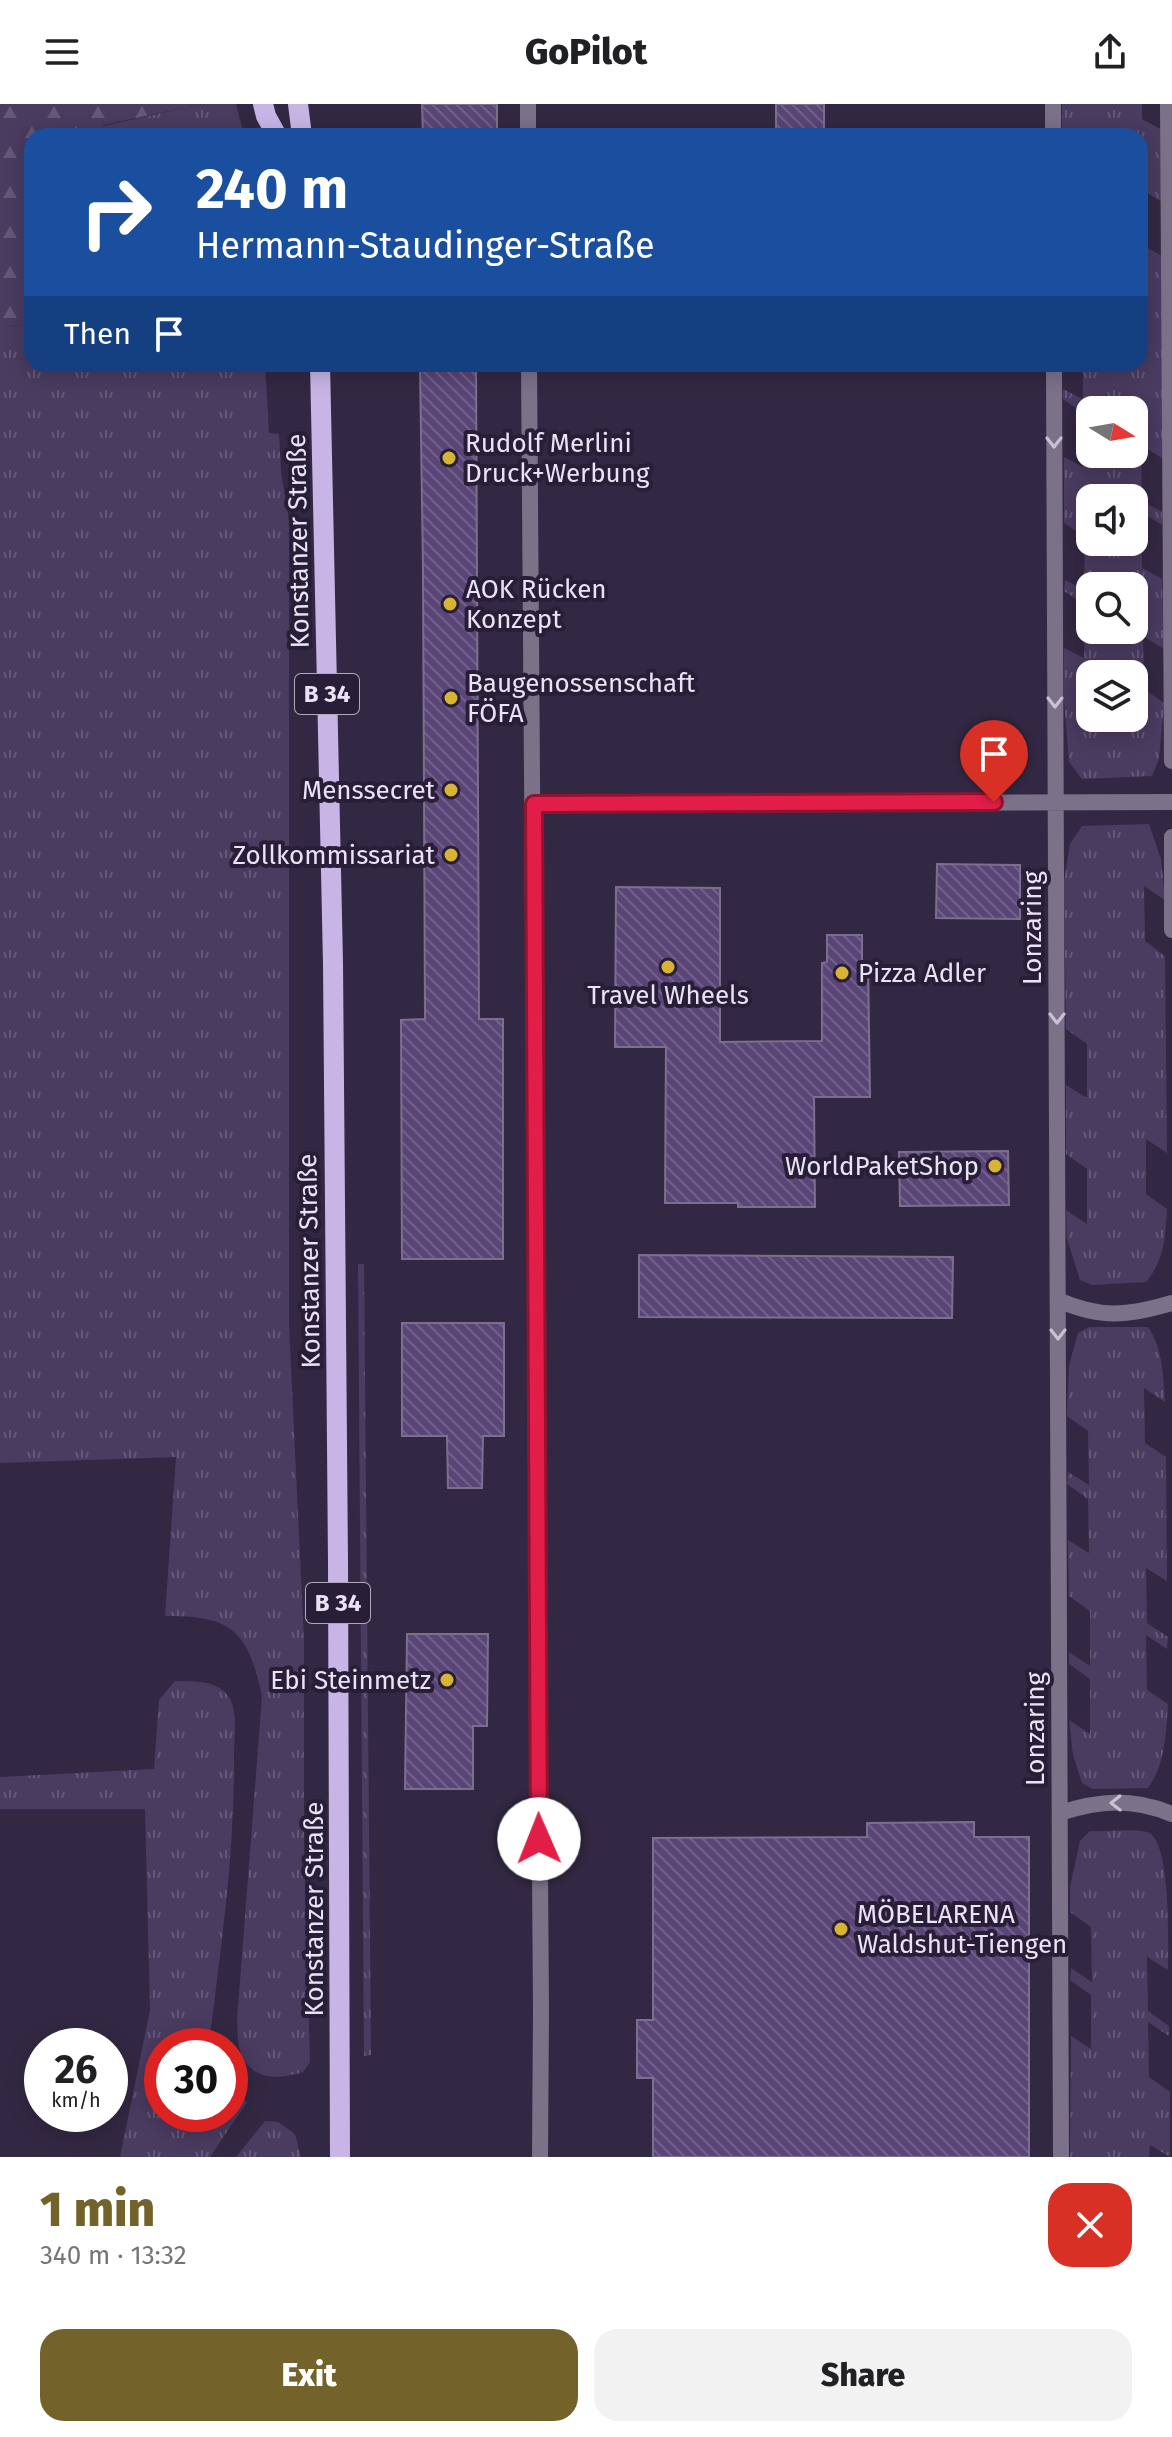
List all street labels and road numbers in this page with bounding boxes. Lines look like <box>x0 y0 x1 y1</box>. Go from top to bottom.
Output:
street label: Konstanzer Straße <box>281 433 316 649</box>
road number: B 34 <box>295 674 359 714</box>
street label: Lonzaring <box>1017 871 1048 985</box>
street label: Konstanzer Straße <box>292 1153 327 1369</box>
road number: B 34 <box>306 1583 370 1623</box>
street label: Lonzaring <box>1020 1672 1051 1786</box>
street label: Konstanzer Straße <box>299 1802 330 2016</box>

